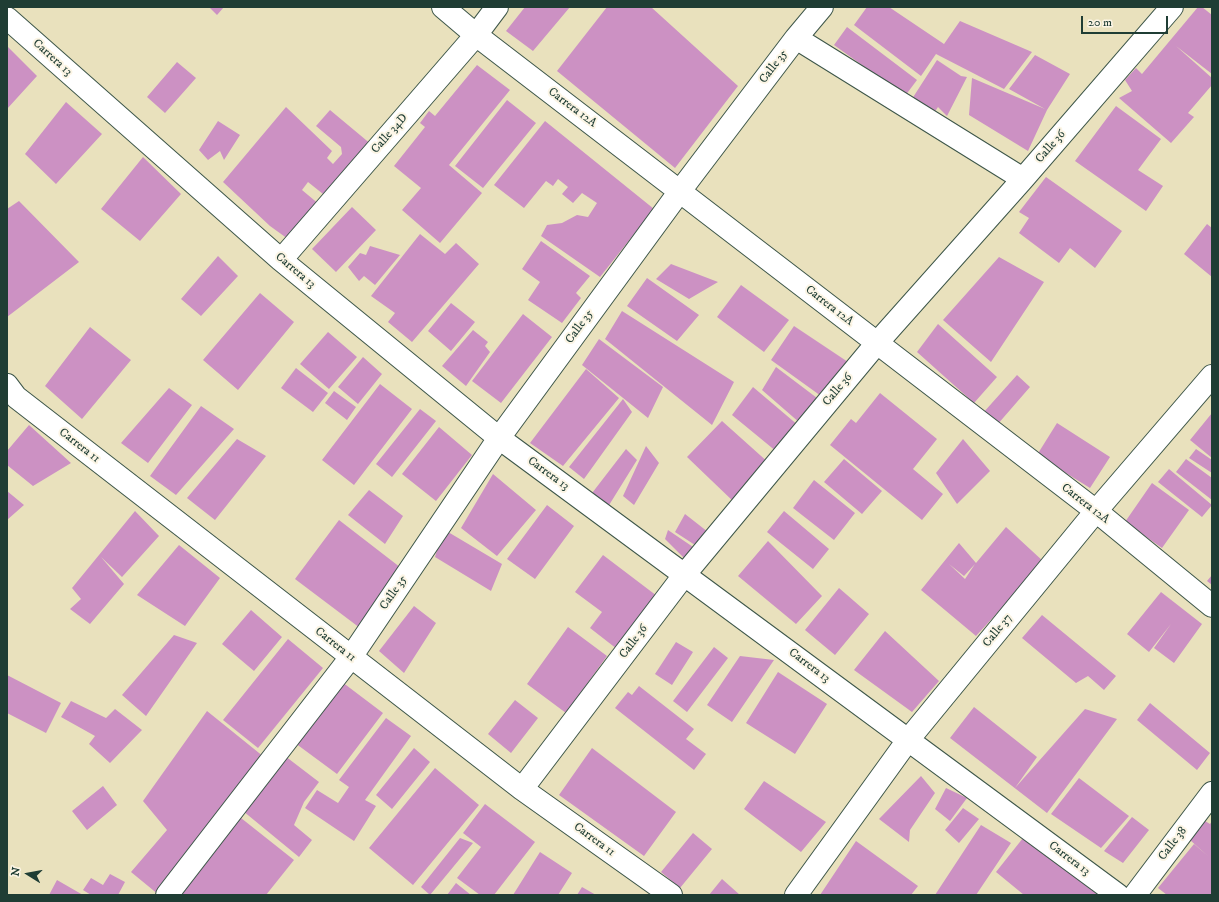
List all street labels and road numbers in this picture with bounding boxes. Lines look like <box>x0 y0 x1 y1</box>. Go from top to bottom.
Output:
street label: Carrera 13 <box>29 37 75 79</box>
street label: Calle 35 <box>757 47 791 87</box>
street label: Carrera 12A <box>545 85 599 131</box>
street label: Calle 34D <box>369 111 411 157</box>
street label: Calle 36 <box>1033 128 1069 166</box>
street label: Carrera 13 <box>272 250 318 292</box>
street label: Carrera 12A <box>802 283 856 329</box>
street label: Calle 35 <box>563 307 597 347</box>
street label: Calle 36 <box>820 371 856 409</box>
street label: Carrera 11 <box>56 426 102 466</box>
street label: Carrera 13 <box>524 454 572 494</box>
street label: Carrera 12A <box>1058 481 1112 527</box>
street label: Calle 35 <box>377 573 411 613</box>
street label: Calle 37 <box>980 611 1016 651</box>
street label: Calle 36 <box>617 622 651 662</box>
street label: Carrera 11 <box>312 625 358 665</box>
street label: Carrera 13 <box>786 646 832 686</box>
street label: Carrera 11 <box>570 820 618 860</box>
street label: Calle 38 <box>1156 824 1190 864</box>
street label: Carrera 13 <box>1046 839 1092 879</box>

